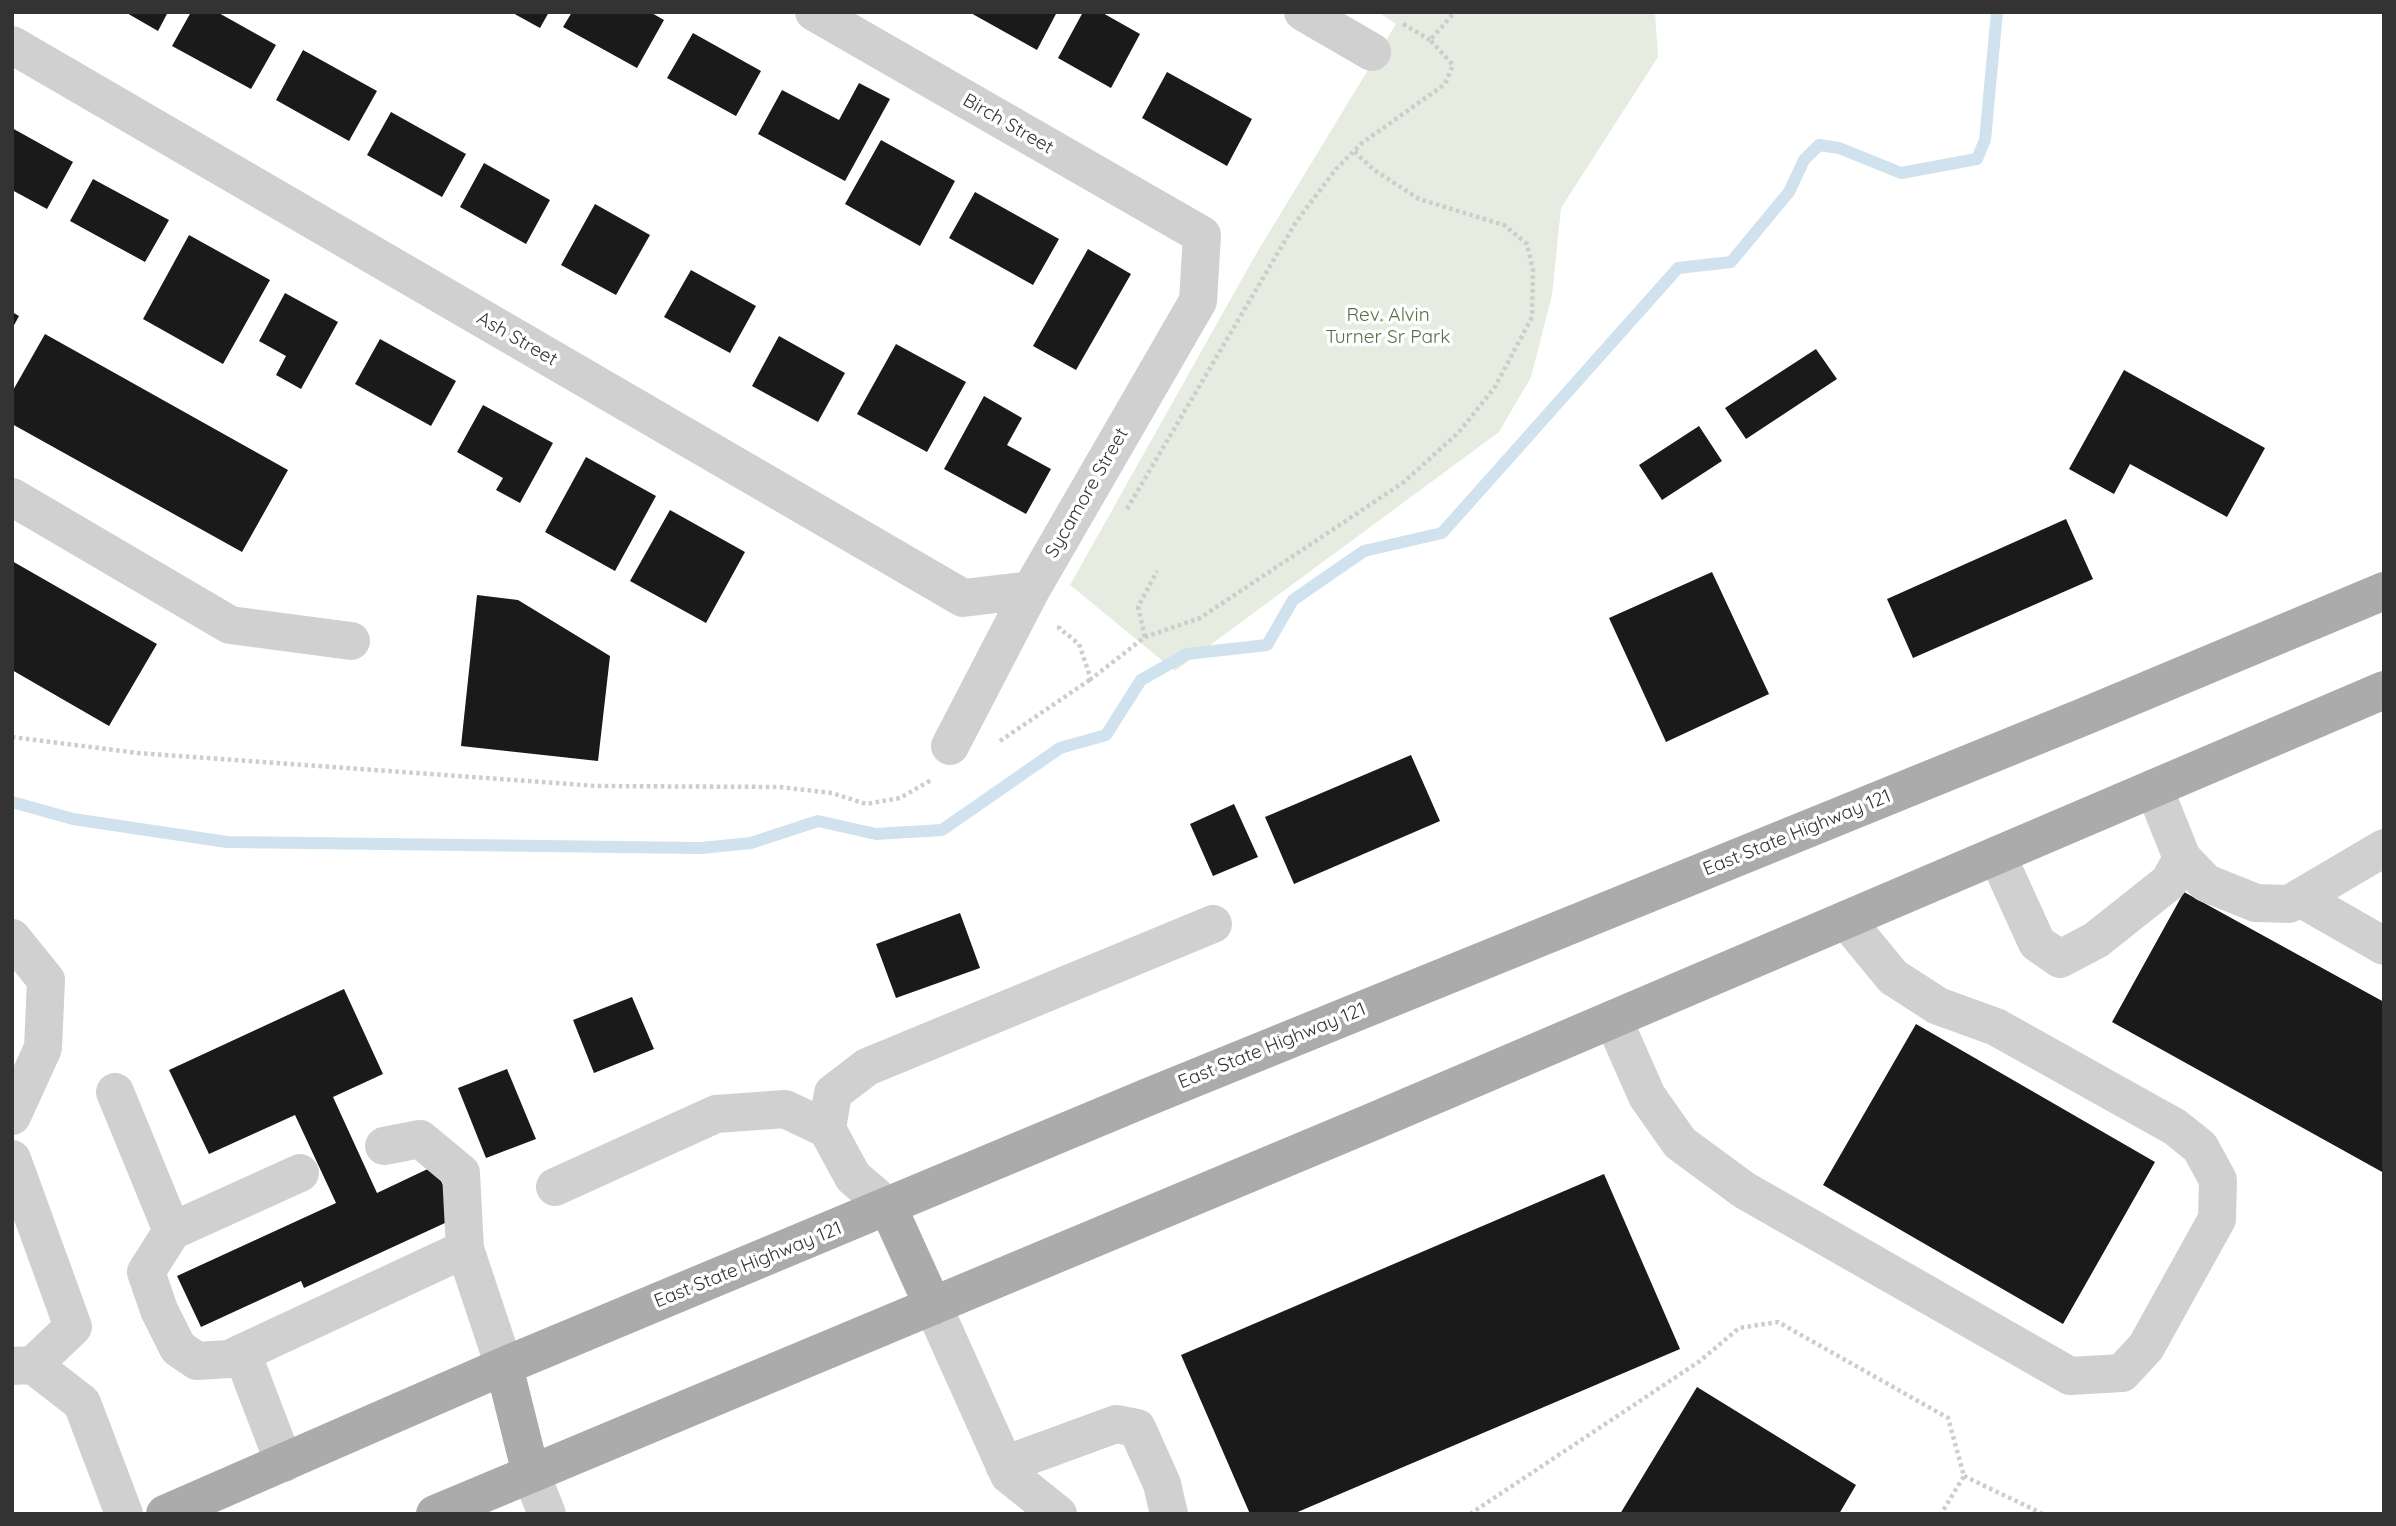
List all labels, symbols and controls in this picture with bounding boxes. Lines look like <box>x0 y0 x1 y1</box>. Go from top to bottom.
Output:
street label: Birch Street <box>959 89 1057 159</box>
park label: Rev. Alvin Turner Sr Park <box>1326 304 1450 348</box>
street label: Ash Street <box>473 307 561 371</box>
street label: Sycamore Street <box>1041 424 1133 562</box>
street label: East State Highway 121 <box>1700 785 1894 881</box>
street label: East State Highway 121 <box>1175 998 1369 1094</box>
street label: East State Highway 121 <box>651 1217 845 1313</box>

